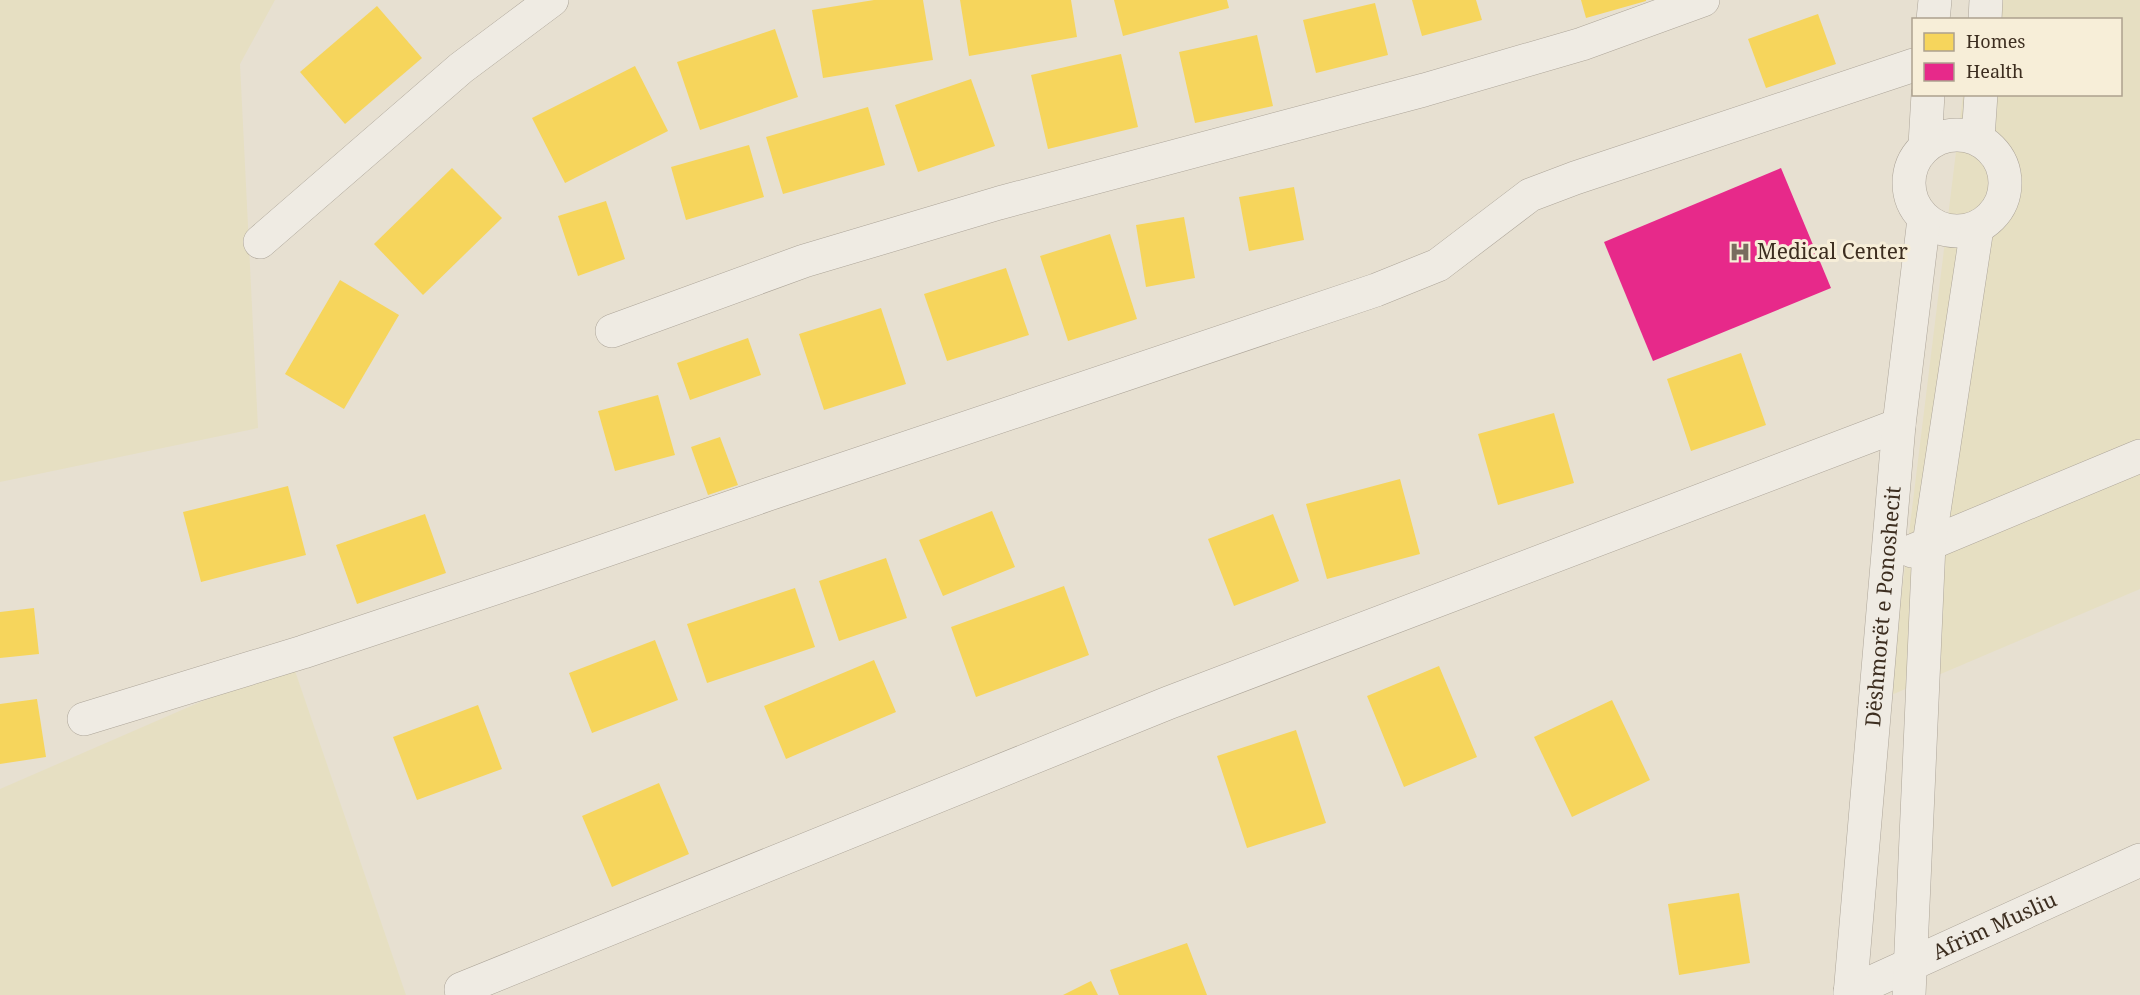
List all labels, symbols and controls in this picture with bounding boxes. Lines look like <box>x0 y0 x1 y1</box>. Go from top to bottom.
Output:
legend <box>1912 18 2122 96</box>
text: Homes <box>1966 29 2025 53</box>
text: Health <box>1966 59 2023 83</box>
place label: Medical Center <box>1757 237 1908 265</box>
hospital icon: Medical Center <box>1728 240 1752 264</box>
street label: Dëshmorët e Ponoshecit <box>1858 485 1907 728</box>
street label: Afrim Musliu <box>1928 885 2061 966</box>

